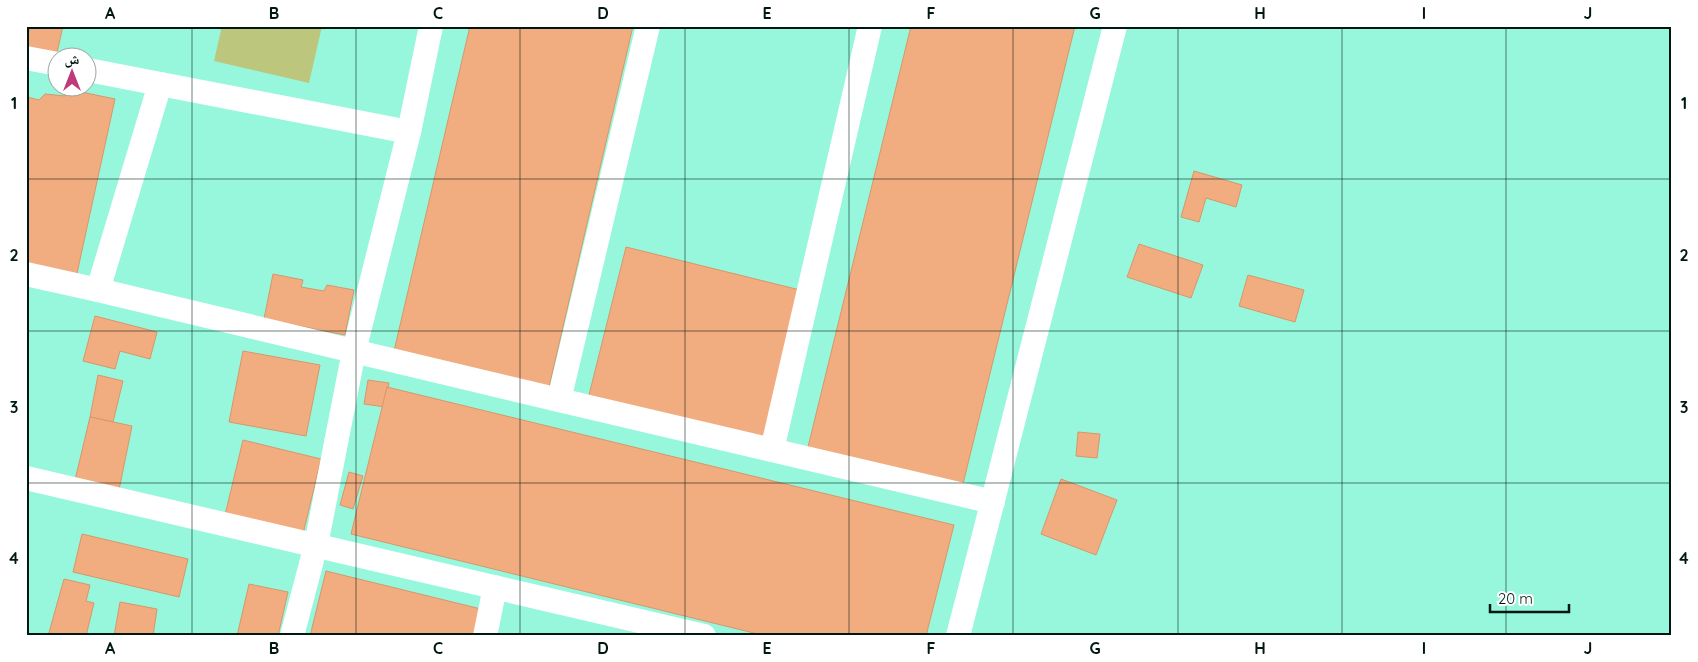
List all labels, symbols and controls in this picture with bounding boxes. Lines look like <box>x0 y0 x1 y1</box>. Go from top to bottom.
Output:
text: A <box>105 3 116 23</box>
text: B <box>269 3 279 23</box>
text: C <box>433 3 443 23</box>
text: D <box>597 3 609 23</box>
text: E <box>762 3 772 23</box>
text: F <box>927 3 936 23</box>
text: G <box>1089 3 1101 23</box>
text: H <box>1254 3 1266 23</box>
text: I <box>1422 3 1426 23</box>
text: J <box>1584 3 1592 23</box>
north arrow <box>48 48 98 98</box>
text: ش <box>65 50 80 68</box>
text: 1 <box>11 93 17 113</box>
text: 1 <box>1681 93 1687 113</box>
text: 2 <box>9 245 19 265</box>
text: 2 <box>1679 245 1689 265</box>
text: 3 <box>10 397 18 417</box>
text: 3 <box>1680 397 1688 417</box>
text: 4 <box>9 548 19 568</box>
text: 4 <box>1679 548 1689 568</box>
scale bar <box>1490 582 1569 614</box>
text: 20 m <box>1498 589 1533 608</box>
text: A <box>105 638 116 658</box>
text: B <box>269 638 279 658</box>
text: C <box>433 638 443 658</box>
text: D <box>597 638 609 658</box>
text: E <box>762 638 772 658</box>
text: F <box>927 638 936 658</box>
text: G <box>1089 638 1101 658</box>
text: H <box>1254 638 1266 658</box>
text: I <box>1422 638 1426 658</box>
text: J <box>1584 638 1592 658</box>

